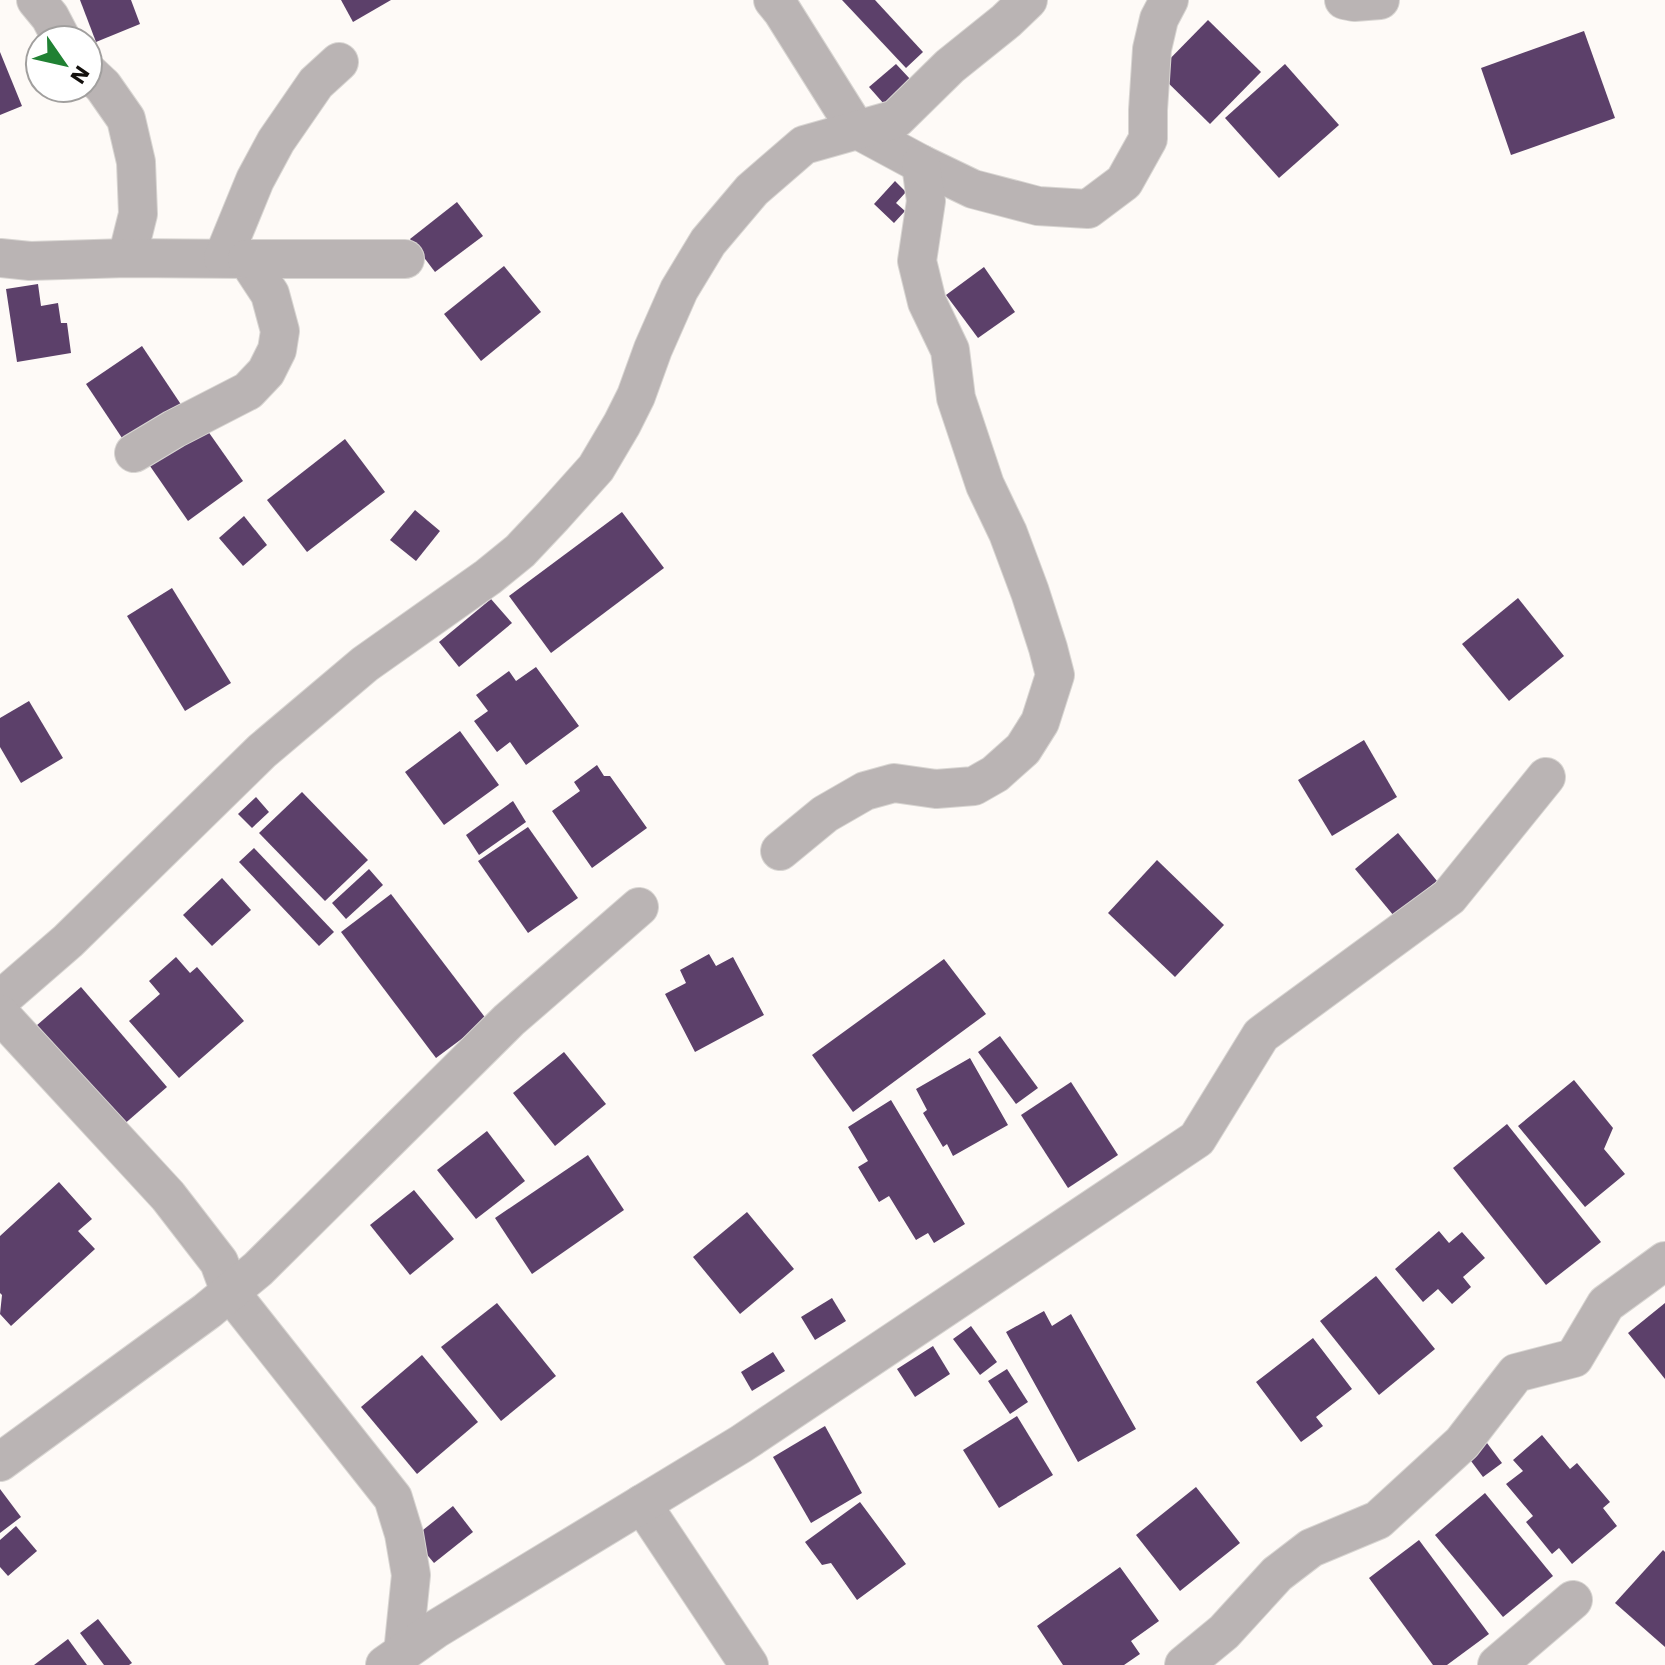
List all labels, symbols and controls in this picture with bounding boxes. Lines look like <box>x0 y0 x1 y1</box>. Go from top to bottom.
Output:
north arrow <box>24 24 104 104</box>
text: N <box>65 61 95 89</box>

